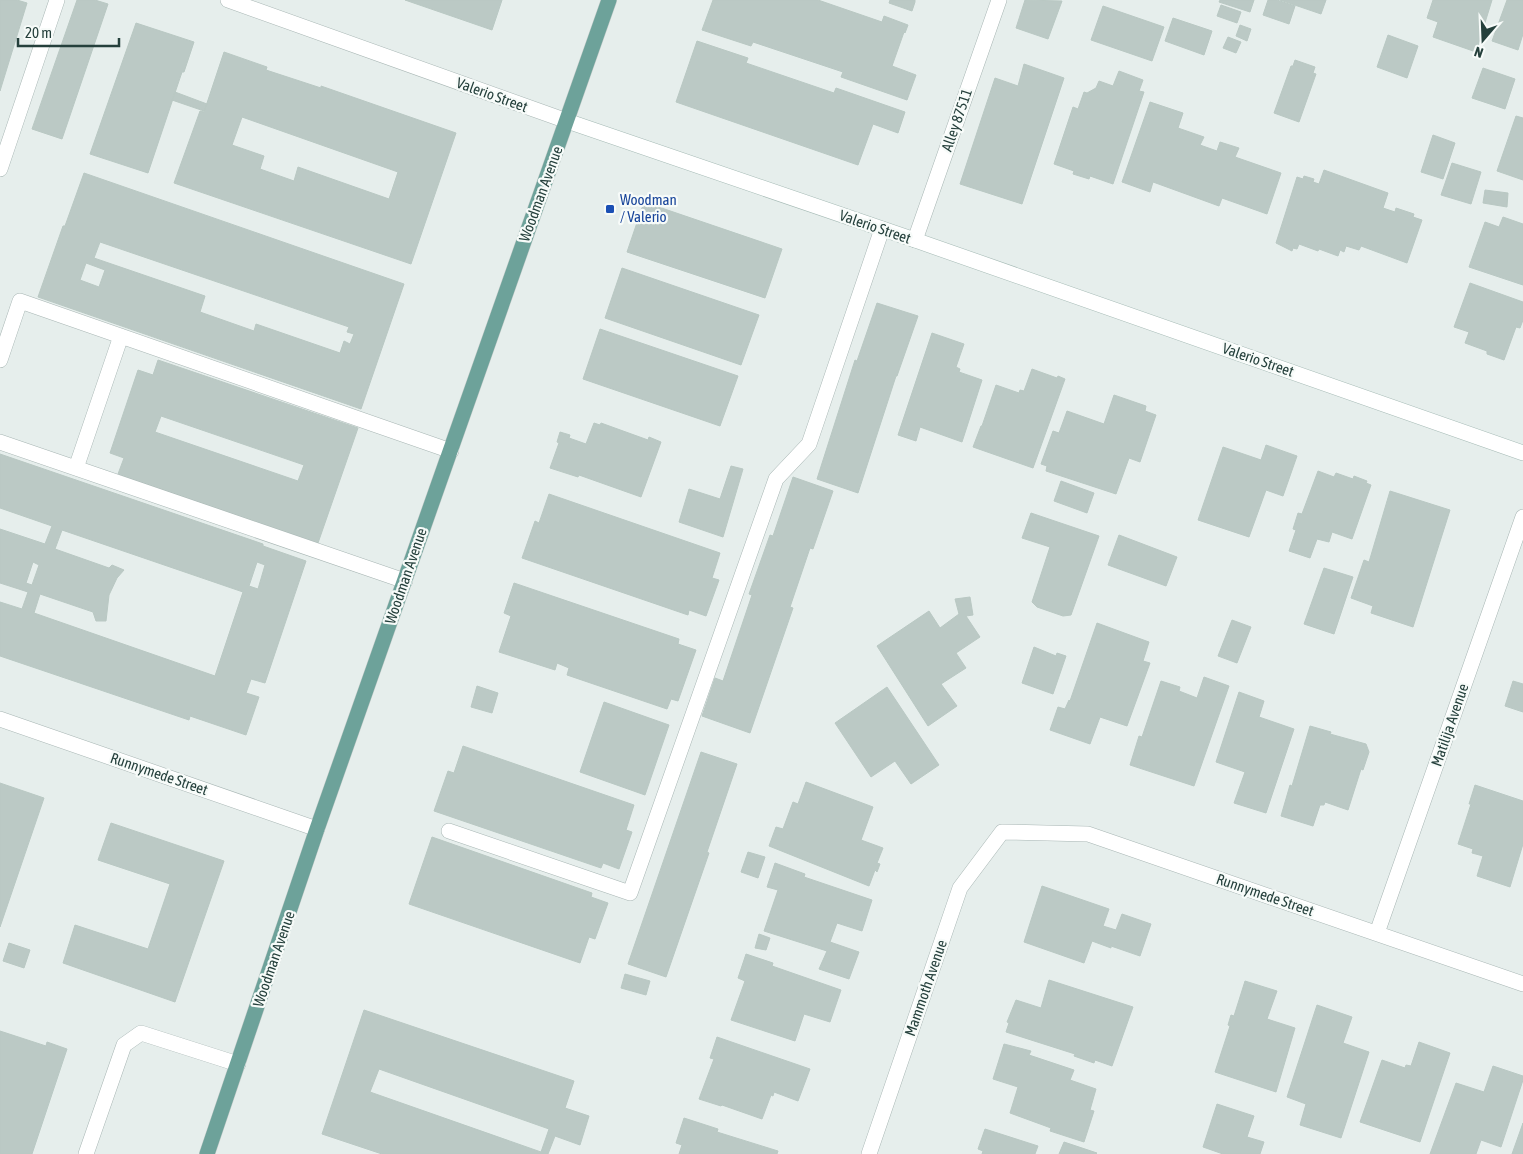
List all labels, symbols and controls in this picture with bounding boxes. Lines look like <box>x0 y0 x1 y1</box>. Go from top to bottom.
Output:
scale bar <box>18 15 119 47</box>
north arrow <box>1458 15 1508 65</box>
text: 20 m <box>25 24 52 41</box>
text: N <box>1472 43 1485 61</box>
street label: Valerio Street <box>454 74 530 115</box>
street label: Alley 87511 <box>938 86 975 153</box>
street label: Woodman Avenue <box>515 144 566 244</box>
place label: Woodman / Valerio <box>620 191 677 225</box>
marker: Woodman / Valerio <box>604 203 616 215</box>
street label: Valerio Street <box>837 206 913 247</box>
street label: Valerio Street <box>1220 339 1296 380</box>
street label: Woodman Avenue <box>381 525 430 626</box>
street label: Matilija Avenue <box>1427 681 1472 768</box>
street label: Runnymede Street <box>108 749 210 798</box>
street label: Runnymede Street <box>1214 870 1316 919</box>
street label: Woodman Avenue <box>249 908 298 1009</box>
street label: Mammoth Avenue <box>901 937 950 1038</box>

